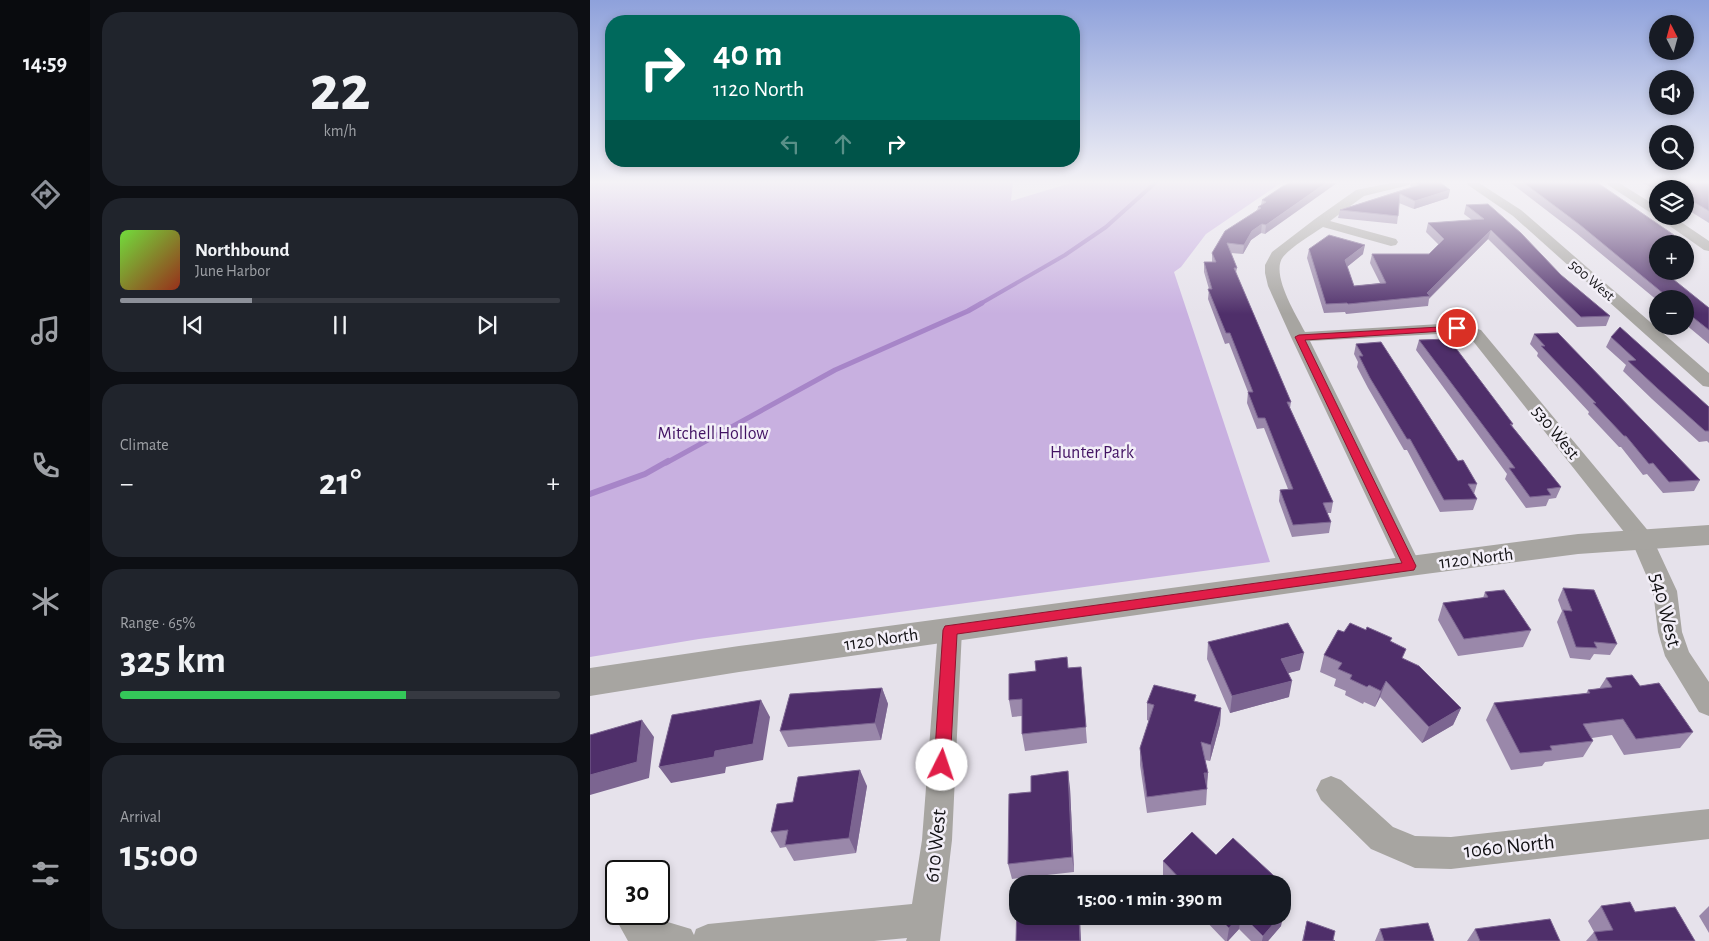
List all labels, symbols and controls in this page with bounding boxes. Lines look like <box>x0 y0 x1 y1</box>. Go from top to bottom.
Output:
north arrow <box>1649 15 1694 60</box>
map controls <box>1649 15 1694 335</box>
icon: right <box>630 35 695 100</box>
text: 40 m <box>713 37 782 72</box>
text: 14:59 <box>23 52 67 74</box>
text: 22 <box>309 57 371 122</box>
button: sound <box>1649 70 1694 115</box>
text: 1120 North <box>713 78 804 100</box>
text: km/h <box>323 123 357 139</box>
button: search <box>1649 125 1694 170</box>
icon: left <box>776 130 804 158</box>
icon: ahead <box>829 130 857 158</box>
icon: right <box>882 130 910 158</box>
icon: directions <box>28 177 63 212</box>
button: layers <box>1649 180 1694 225</box>
button: + <box>1649 235 1694 280</box>
text: Northbound <box>195 241 290 260</box>
street label: 500 West <box>1566 257 1617 304</box>
text: June Harbor <box>195 263 270 279</box>
button: − <box>1649 290 1694 335</box>
pin <box>1436 307 1478 349</box>
icon: previous <box>179 311 207 339</box>
icon: pause <box>326 311 354 339</box>
icon: next <box>473 311 501 339</box>
icon: music <box>28 313 63 348</box>
icon: arrive <box>1443 314 1471 342</box>
street label: 530 West <box>1528 402 1582 463</box>
park label: Mitchell Hollow <box>658 425 768 443</box>
text: Climate <box>120 437 169 453</box>
park label: Hunter Park <box>1050 444 1135 462</box>
icon: phone <box>28 448 63 483</box>
text: 21° <box>319 464 361 502</box>
text: − <box>120 470 133 498</box>
text: + <box>547 470 560 498</box>
street label: 1120 North <box>1438 546 1514 572</box>
street label: 540 West <box>1646 571 1685 650</box>
icon: climate <box>28 584 63 619</box>
text: Range · 65% <box>120 615 196 631</box>
street label: 1120 North <box>843 626 919 654</box>
text: 325 km <box>120 642 226 680</box>
icon: car <box>28 720 63 755</box>
position arrow <box>915 738 967 790</box>
street label: 610 West <box>921 808 950 884</box>
text: Arrival <box>120 809 161 825</box>
street label: 1060 North <box>1463 831 1555 862</box>
text: 15:00 <box>120 836 198 874</box>
icon: filters <box>28 856 63 891</box>
speed limit sign: 30 <box>605 860 670 925</box>
text: 15:00 · 1 min · 390 m <box>1078 890 1222 909</box>

